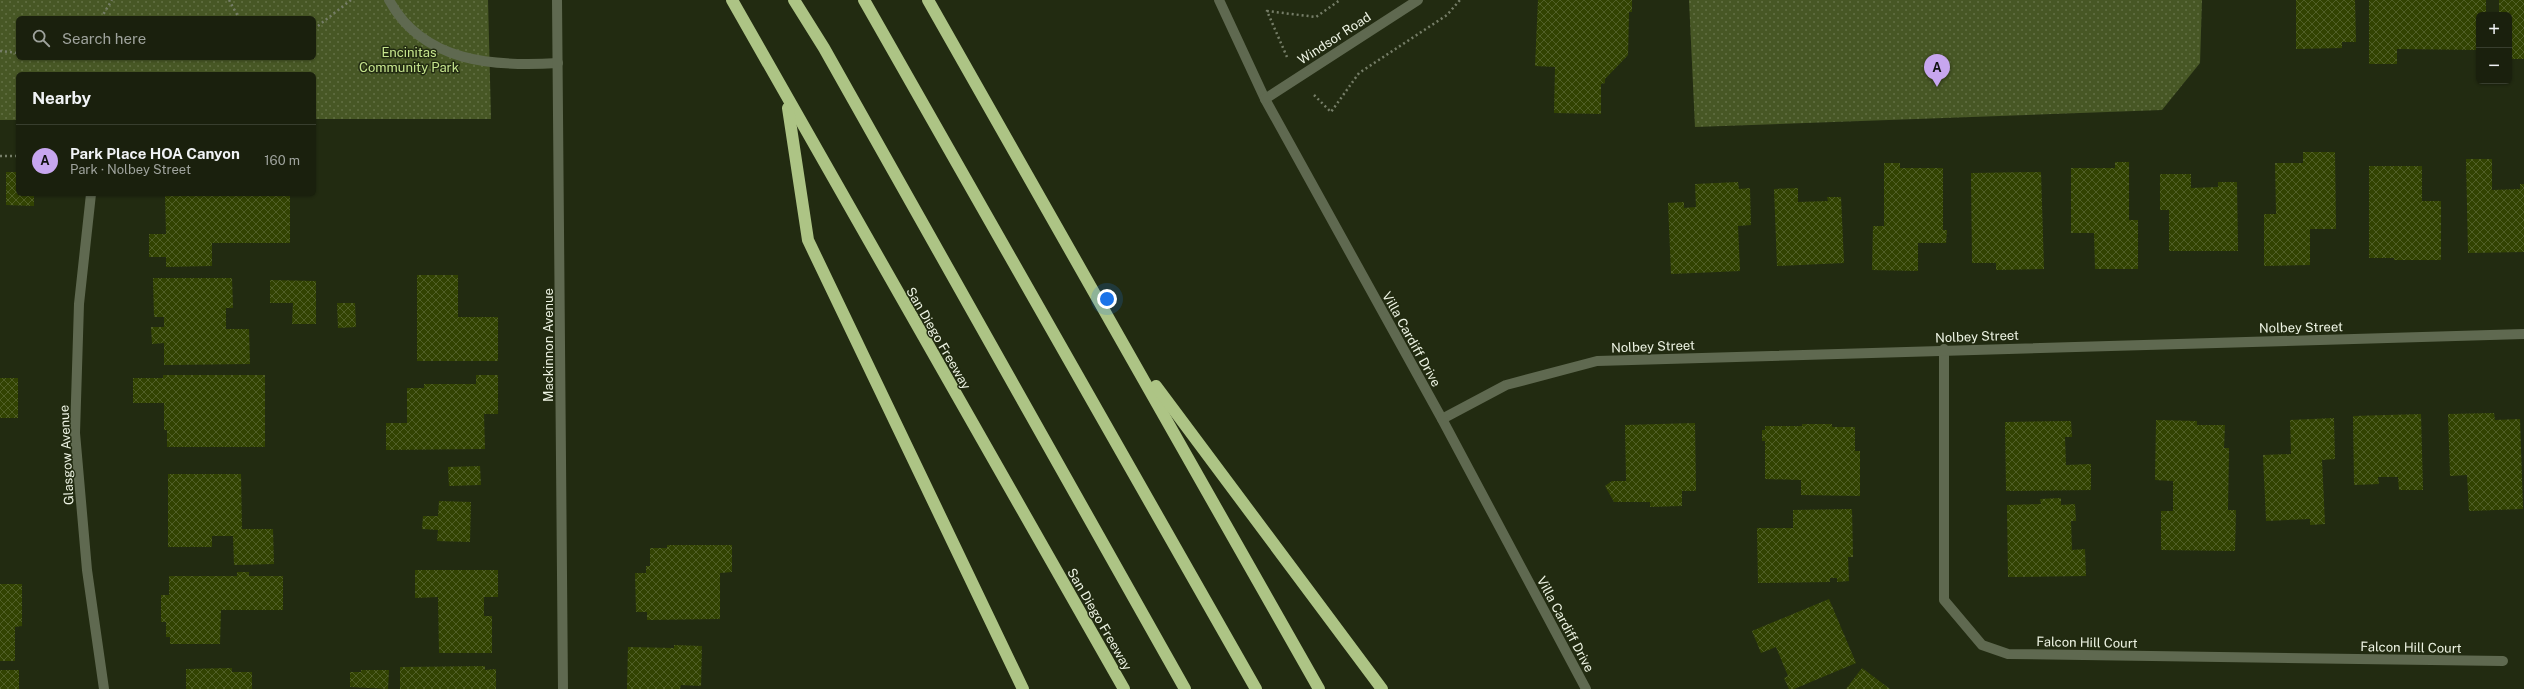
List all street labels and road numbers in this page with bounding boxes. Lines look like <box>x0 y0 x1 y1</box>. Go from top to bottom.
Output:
street label: Windsor Road <box>1295 9 1374 68</box>
street label: San Diego Freeway <box>903 284 974 392</box>
street label: Mackinnon Avenue <box>541 288 556 402</box>
street label: Villa Cardiff Drive <box>1379 289 1444 389</box>
street label: Nolbey Street <box>2259 319 2343 336</box>
street label: Nolbey Street <box>1935 328 2019 345</box>
street label: Nolbey Street <box>1611 338 1695 355</box>
street label: Glasgow Avenue <box>56 405 77 505</box>
street label: San Diego Freeway <box>1064 565 1135 673</box>
street label: Villa Cardiff Drive <box>1534 574 1597 675</box>
street label: Falcon Hill Court <box>2036 634 2138 651</box>
street label: Falcon Hill Court <box>2360 639 2462 656</box>

